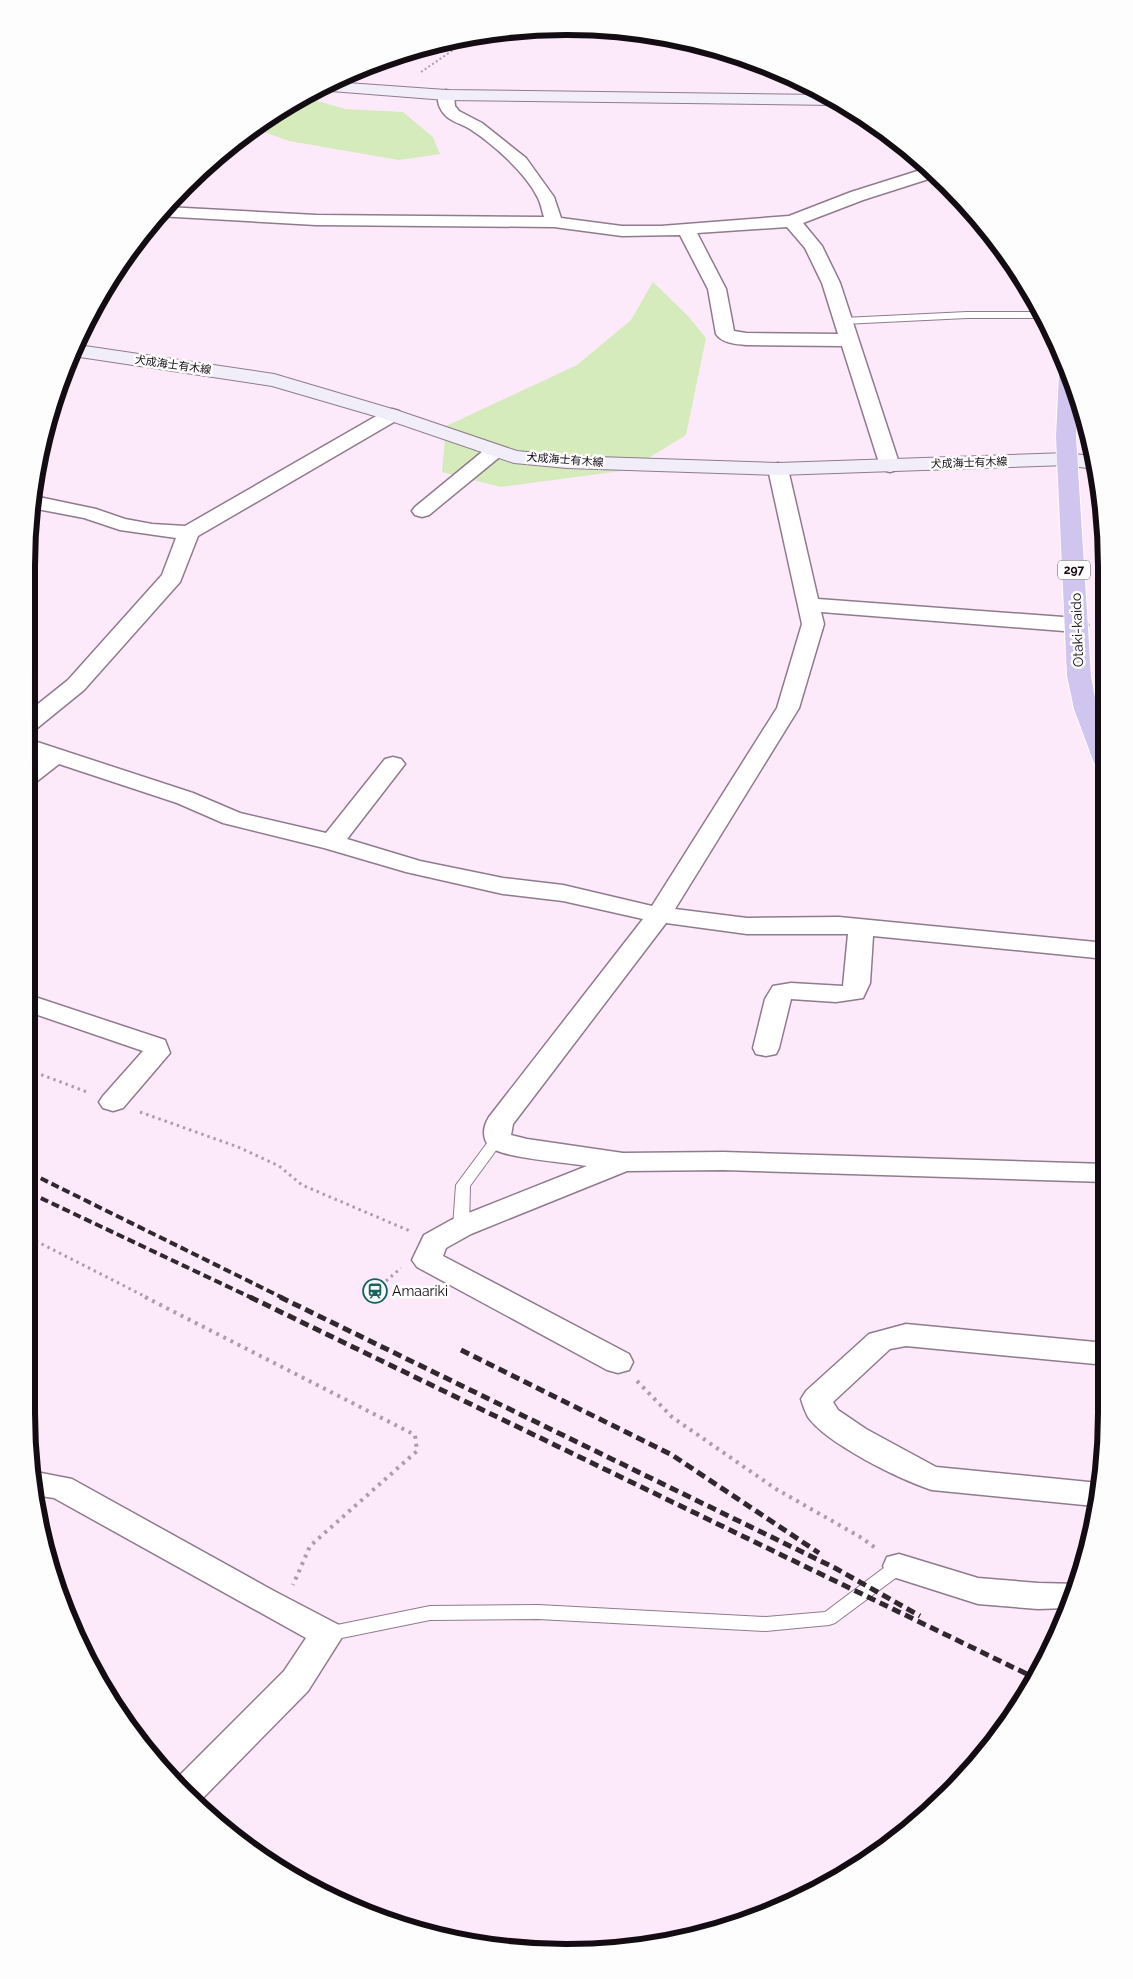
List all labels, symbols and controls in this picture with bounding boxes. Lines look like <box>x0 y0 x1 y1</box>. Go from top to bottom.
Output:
street label: 犬成海士有木線 <box>134 353 212 377</box>
street label: 犬成海士有木線 <box>526 451 604 469</box>
street label: 犬成海士有木線 <box>930 455 1008 471</box>
road number: 297 <box>1058 560 1090 580</box>
street label: Otaki-kaido <box>1068 593 1086 667</box>
station icon: Amaariki <box>362 1278 388 1304</box>
place label: Amaariki <box>392 1283 448 1299</box>

